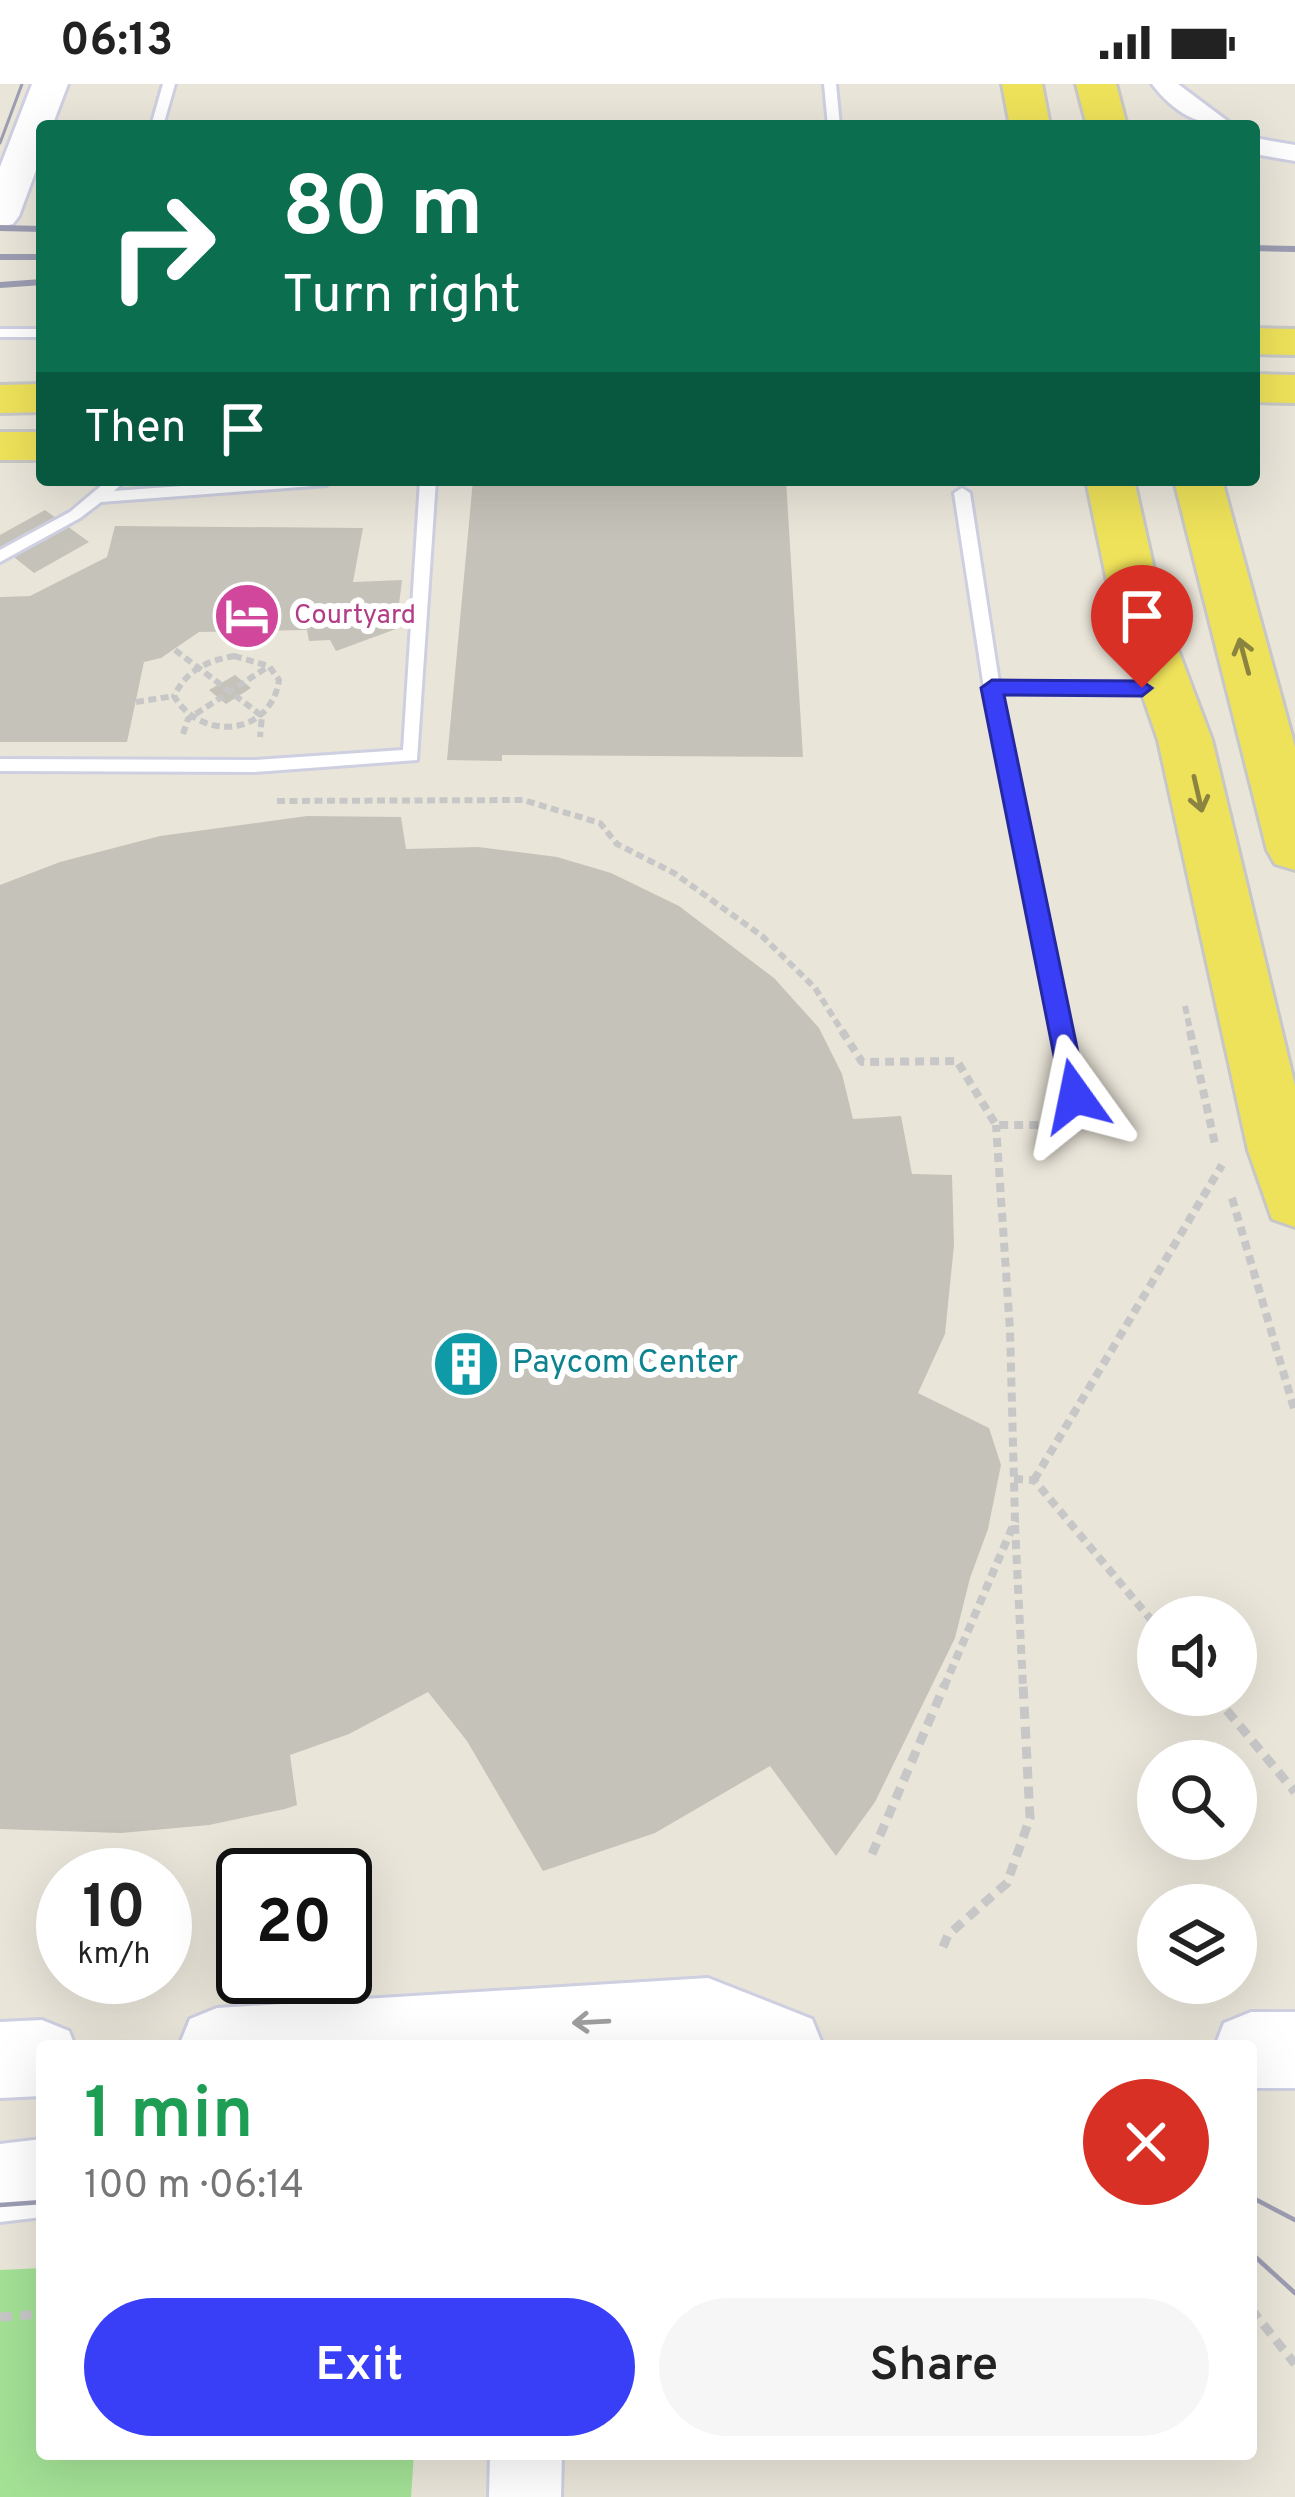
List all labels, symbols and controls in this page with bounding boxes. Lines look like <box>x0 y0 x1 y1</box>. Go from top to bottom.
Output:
text: 06:13 <box>60 14 173 71</box>
text: 80 m <box>282 159 483 265</box>
icon: right <box>84 168 240 324</box>
text: Turn right <box>282 263 521 332</box>
icon: arrive <box>210 396 276 462</box>
text: Then <box>84 401 186 458</box>
pin <box>1091 565 1193 688</box>
hotel icon: Courtyard <box>212 581 282 651</box>
icon: arrive <box>1109 583 1175 649</box>
place label: Courtyard <box>294 599 416 633</box>
one-way arrow <box>1231 637 1253 675</box>
one-way arrow <box>1188 775 1210 813</box>
position arrow <box>1012 1033 1138 1159</box>
building icon: Paycom Center <box>431 1329 501 1399</box>
place label: Paycom Center <box>512 1343 738 1385</box>
map controls <box>1137 1596 1257 2004</box>
button: sound <box>1137 1596 1257 1716</box>
button: search <box>1137 1740 1257 1860</box>
speed limit sign: 20 <box>216 1848 372 2004</box>
text: 10 <box>82 1873 146 1949</box>
button: layers <box>1137 1884 1257 2004</box>
text: km/h <box>78 1937 150 1974</box>
one-way arrow <box>572 2011 611 2034</box>
text: 1 min <box>84 2072 254 2164</box>
button: close <box>1083 2079 1209 2205</box>
text: 100 m · 06:14 <box>84 2163 304 2212</box>
button: Exit <box>84 2298 635 2436</box>
button: Share <box>659 2298 1209 2436</box>

